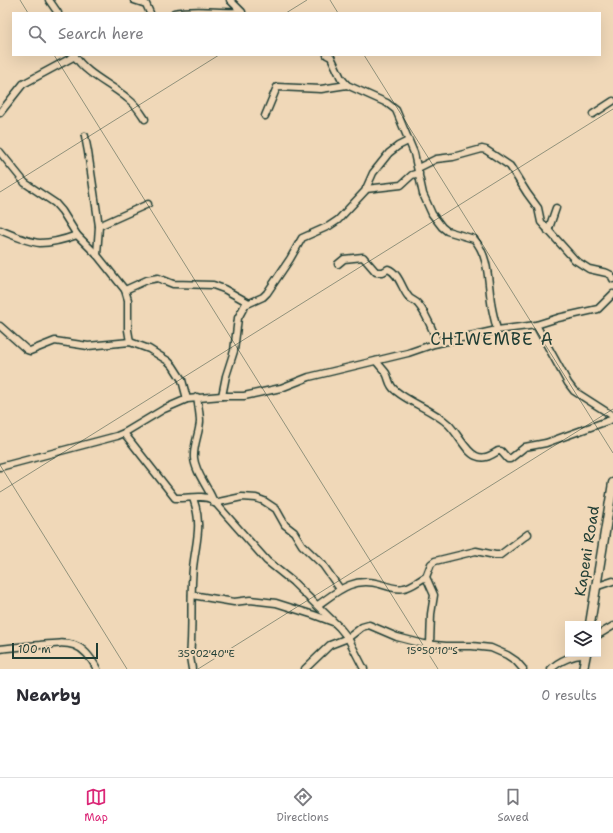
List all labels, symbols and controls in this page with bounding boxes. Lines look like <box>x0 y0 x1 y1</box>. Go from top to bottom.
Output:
search box <box>12 12 601 56</box>
icon: search <box>26 23 48 45</box>
text: Search here <box>58 24 144 44</box>
district label: CHIWEMBE A <box>430 328 554 350</box>
street label: Kapeni Road <box>570 504 604 598</box>
map controls <box>565 621 601 657</box>
button: layers <box>565 621 601 657</box>
scale bar <box>12 641 98 660</box>
text: 100 m <box>18 642 51 657</box>
text: 15°50'10"S <box>406 644 458 657</box>
text: 35°02'40"E <box>177 647 235 660</box>
text: Nearby <box>16 684 81 706</box>
text: 0 results <box>541 687 597 704</box>
tab: Map <box>84 786 108 825</box>
tab: Directions <box>276 786 329 825</box>
tab: Saved <box>497 786 529 825</box>

